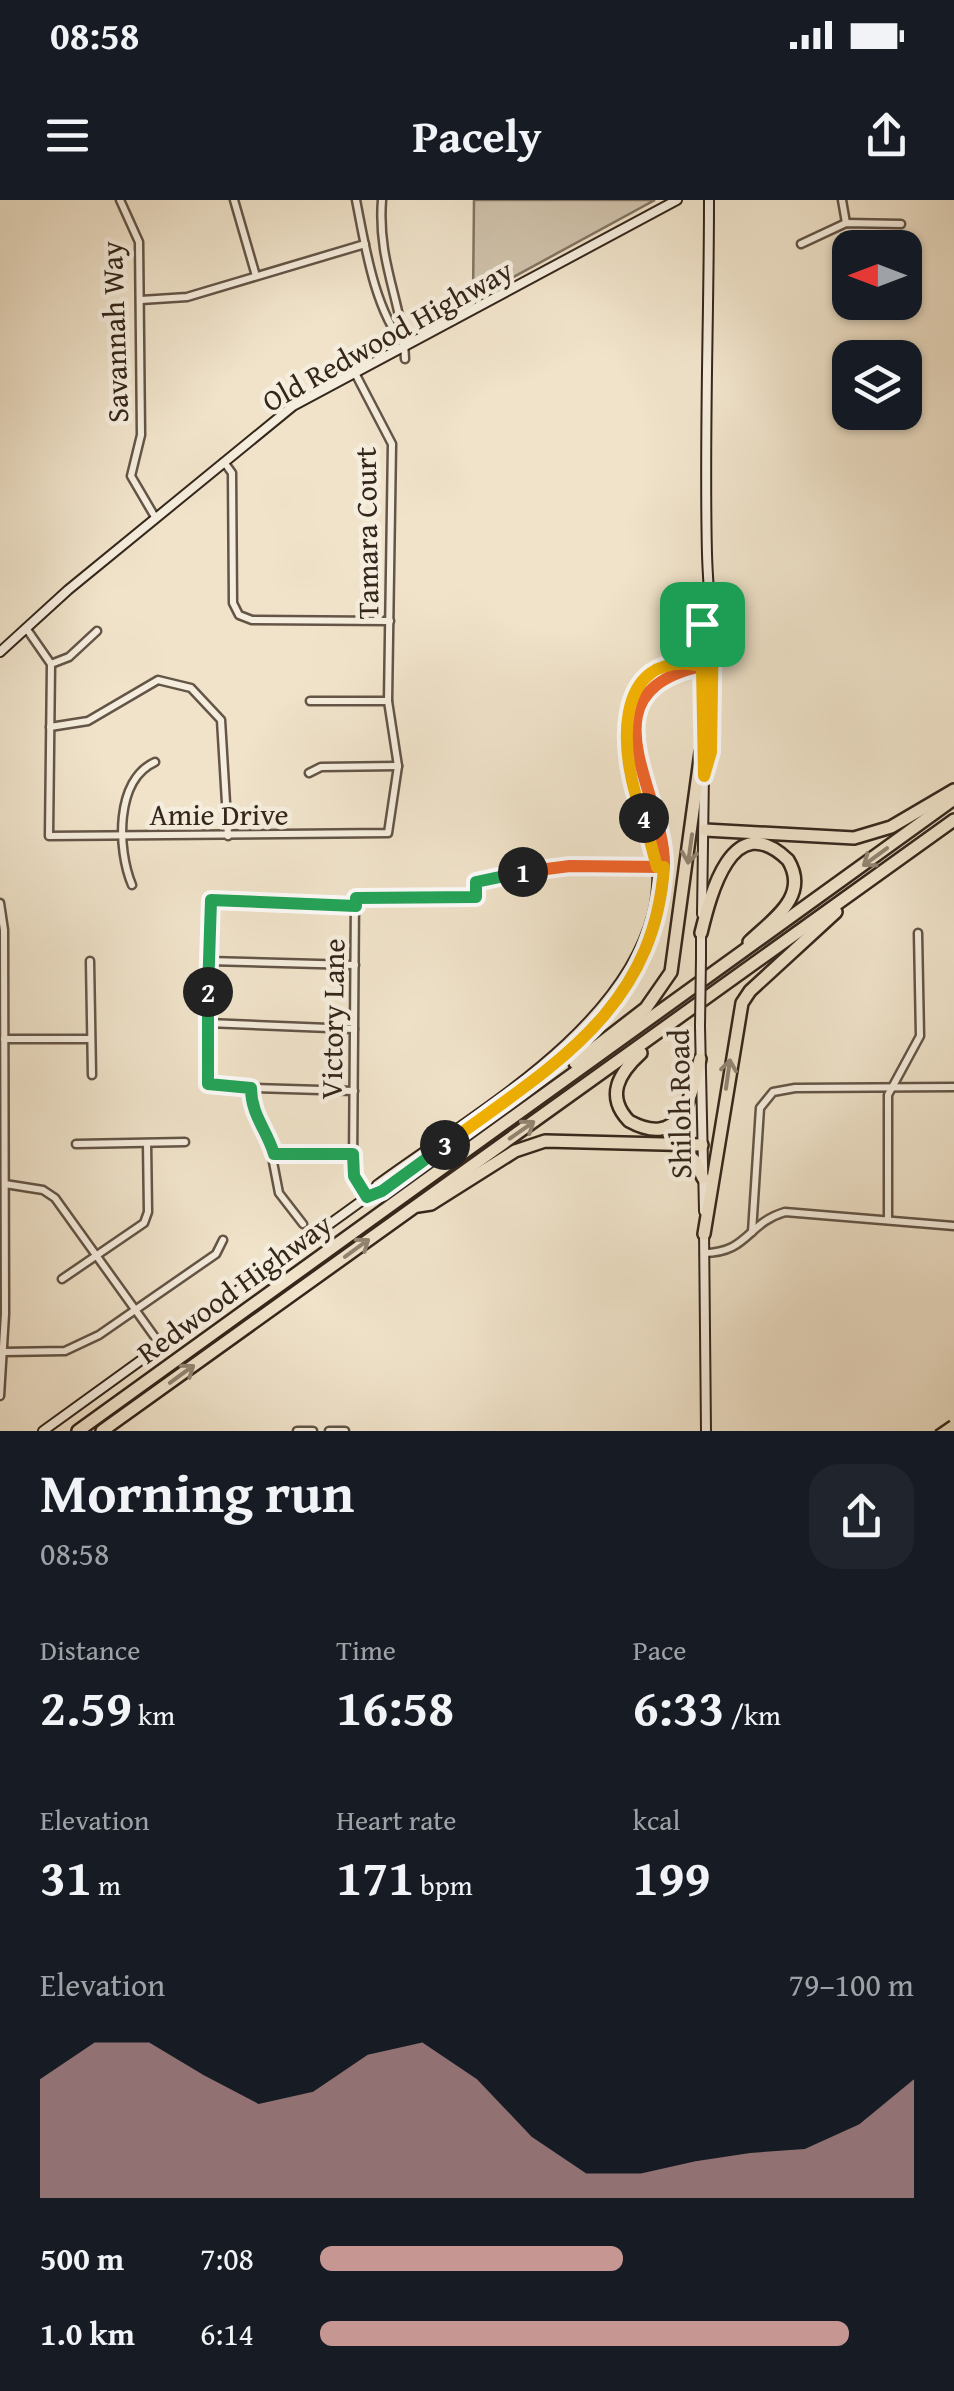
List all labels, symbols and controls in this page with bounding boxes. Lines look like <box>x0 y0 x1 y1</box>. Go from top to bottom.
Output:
text: 08:58 <box>50 7 140 63</box>
text: Pacely <box>412 103 542 168</box>
icon: menu <box>40 108 95 163</box>
icon: share <box>859 108 914 163</box>
north arrow <box>832 230 922 320</box>
map controls <box>832 230 922 430</box>
street label: Savannah Way <box>89 240 139 424</box>
street label: Old Redwood Highway <box>254 248 520 422</box>
button: layers <box>832 340 922 430</box>
street label: Tamara Court <box>342 446 389 619</box>
pin <box>660 582 745 667</box>
icon: arrive <box>675 597 730 652</box>
street label: Amie Drive <box>149 792 289 836</box>
pin: 4 <box>619 793 669 843</box>
text: 4 <box>637 797 651 838</box>
one-way arrow <box>680 832 699 865</box>
one-way arrow <box>862 846 890 867</box>
pin: 1 <box>498 847 548 897</box>
text: 1 <box>516 851 530 892</box>
street label: Victory Lane <box>309 938 355 1100</box>
pin: 2 <box>183 967 233 1017</box>
text: 2 <box>201 971 215 1012</box>
street label: Shiloh Road <box>656 1029 702 1179</box>
one-way arrow <box>719 1059 737 1091</box>
pin: 3 <box>420 1120 470 1170</box>
one-way arrow <box>507 1120 535 1141</box>
text: 3 <box>438 1124 452 1165</box>
street label: Redwood Highway <box>127 1202 341 1374</box>
one-way arrow <box>343 1237 370 1258</box>
one-way arrow <box>167 1364 195 1385</box>
text: Morning run <box>40 1452 354 1532</box>
button: share <box>809 1464 914 1569</box>
text: 08:58 <box>40 1530 109 1577</box>
text: Distance <box>40 1629 140 1670</box>
text: Time <box>336 1629 396 1670</box>
text: Pace <box>633 1629 687 1670</box>
text: 2.59 <box>40 1670 132 1743</box>
text: 16:58 <box>336 1670 454 1743</box>
text: 6:33 <box>633 1670 725 1743</box>
text: km <box>132 1694 175 1735</box>
text: /km <box>725 1694 781 1735</box>
text: Elevation <box>40 1799 150 1840</box>
text: Heart rate <box>336 1799 456 1840</box>
text: kcal <box>633 1799 680 1840</box>
text: 31 <box>40 1840 92 1913</box>
text: 171 <box>336 1840 414 1913</box>
text: 199 <box>633 1840 710 1913</box>
text: m <box>92 1864 121 1905</box>
text: bpm <box>414 1864 473 1905</box>
text: Elevation <box>40 1961 165 2008</box>
text: 79–100 m <box>789 1961 914 2008</box>
text: 500 m <box>40 2235 124 2282</box>
text: 7:08 <box>200 2235 254 2282</box>
text: 1.0 km <box>40 2310 135 2357</box>
text: 6:14 <box>200 2310 254 2357</box>

